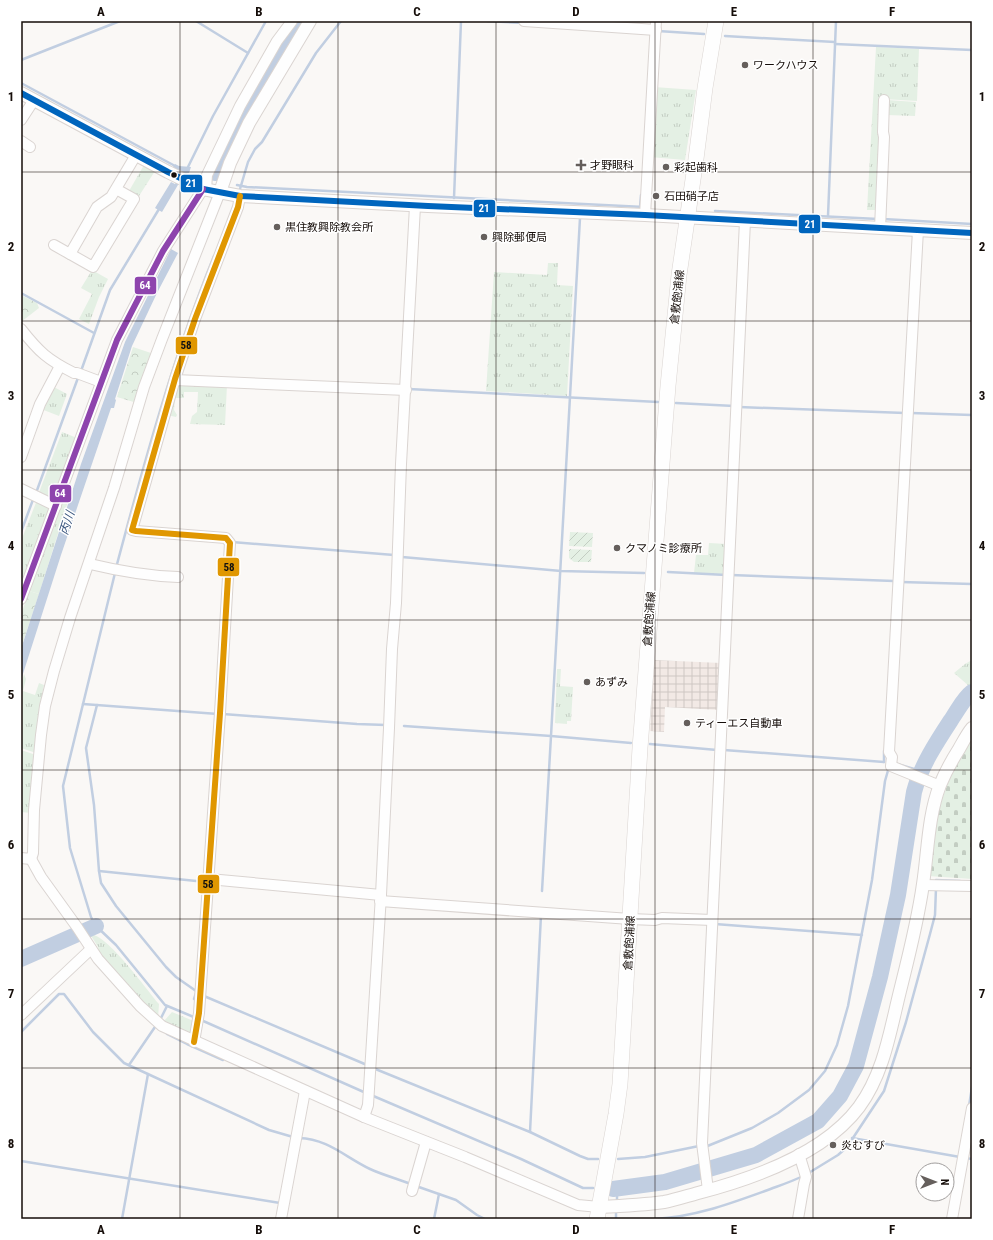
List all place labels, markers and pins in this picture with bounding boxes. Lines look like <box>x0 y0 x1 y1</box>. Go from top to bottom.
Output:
place label: ワークハウス <box>753 59 818 72</box>
marker: ワークハウス <box>740 60 750 70</box>
marker: 才野眼科 <box>575 159 587 171</box>
place label: 才野眼科 <box>590 159 634 172</box>
place label: 彩起歯科 <box>674 161 718 174</box>
marker: 彩起歯科 <box>661 162 671 172</box>
unlabelled marker <box>169 170 179 180</box>
place label: 石田硝子店 <box>664 190 719 203</box>
marker: 石田硝子店 <box>651 191 661 201</box>
place label: 黒住教興除教会所 <box>285 221 374 234</box>
marker: 黒住教興除教会所 <box>272 222 282 232</box>
place label: 興除郵便局 <box>492 231 547 244</box>
marker: 興除郵便局 <box>479 232 489 242</box>
place label: クマノミ診療所 <box>625 542 703 555</box>
marker: クマノミ診療所 <box>612 543 622 553</box>
place label: あずみ <box>595 676 628 689</box>
marker: あずみ <box>582 677 592 687</box>
place label: ティーエス自動車 <box>695 717 782 730</box>
marker: ティーエス自動車 <box>682 718 692 728</box>
place label: 炎むすび <box>841 1139 885 1152</box>
marker: 炎むすび <box>828 1140 838 1150</box>

